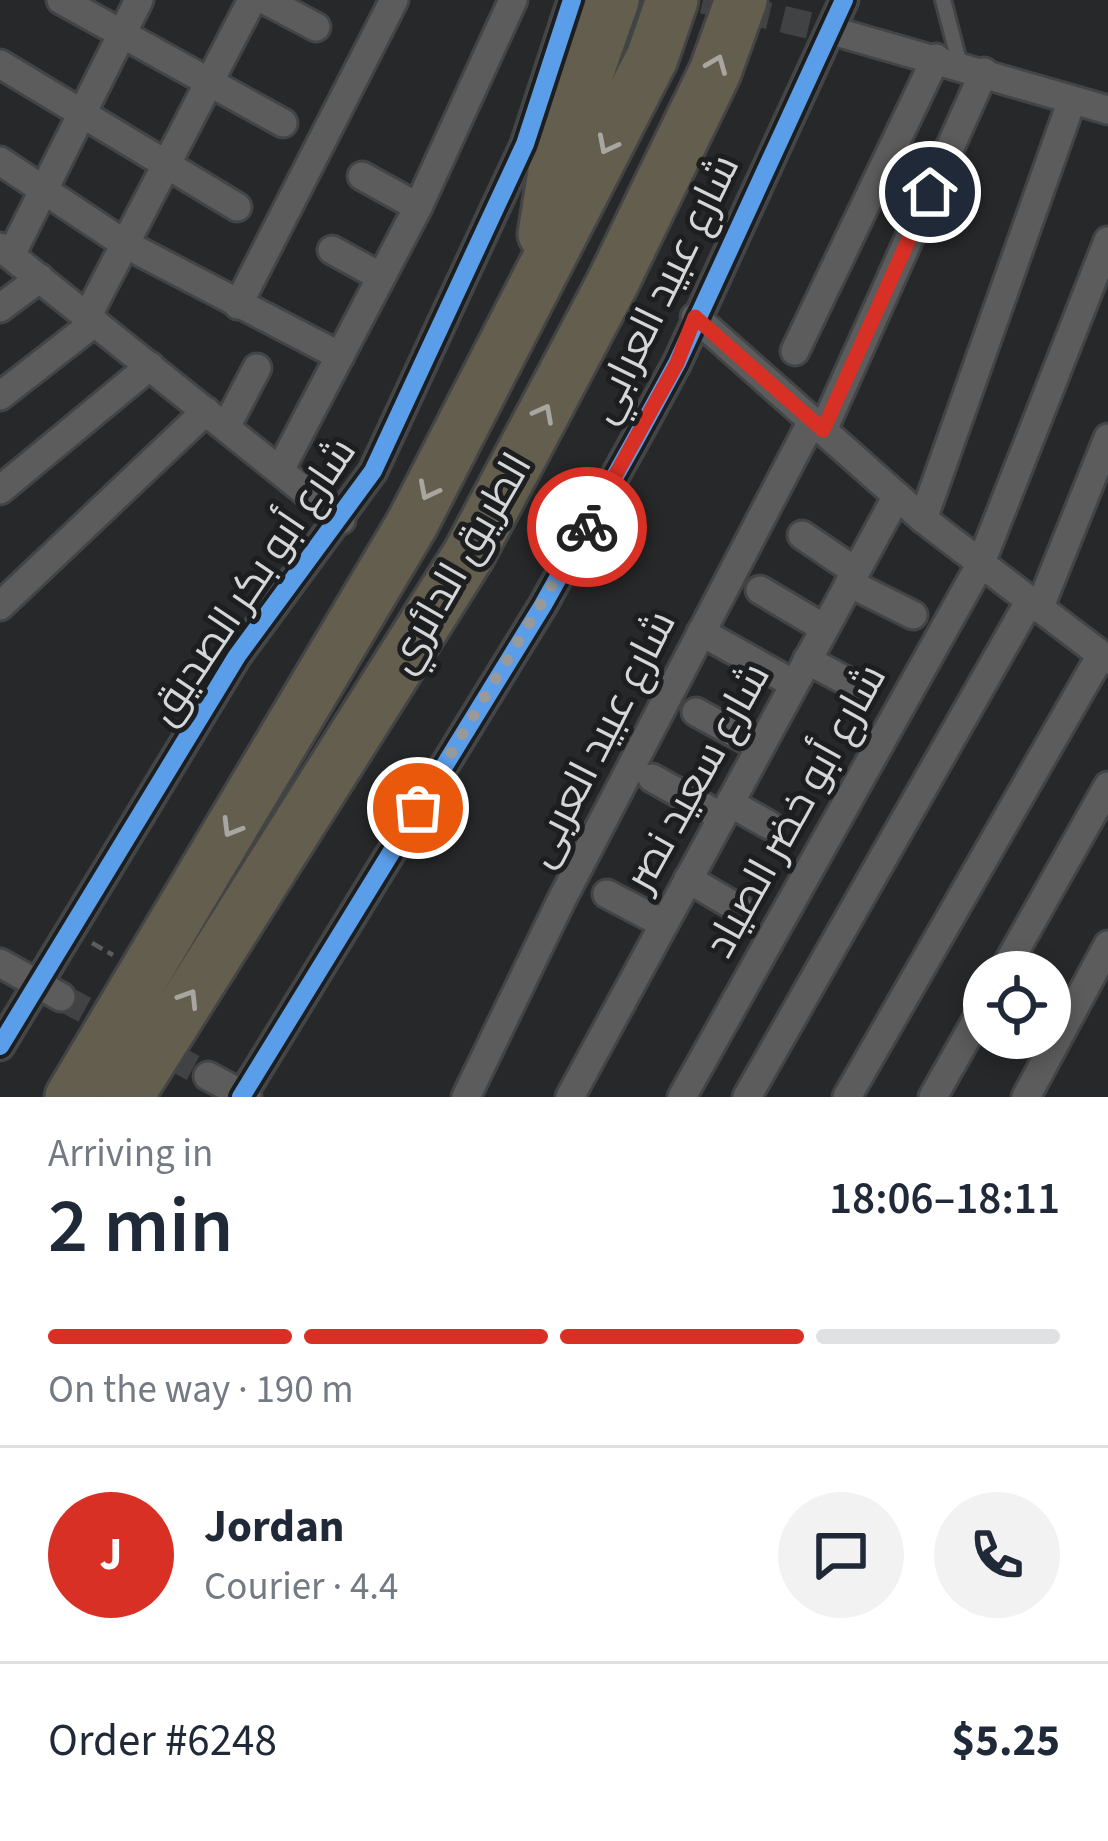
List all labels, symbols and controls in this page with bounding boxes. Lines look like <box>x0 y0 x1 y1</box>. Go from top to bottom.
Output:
one-way arrow <box>703 55 727 76</box>
one-way arrow <box>599 132 622 154</box>
pin <box>879 141 981 243</box>
street label: شارع عبيد العرابي <box>573 145 756 434</box>
icon: home <box>897 159 963 225</box>
one-way arrow <box>529 404 552 426</box>
street label: شارع أبو بكر الصديق <box>134 426 371 737</box>
street label: الطريق الدائري <box>372 442 548 685</box>
courier <box>527 467 647 587</box>
one-way arrow <box>420 479 443 501</box>
icon: bike <box>554 494 620 560</box>
street label: شارع عبيد العربى <box>510 600 691 878</box>
street label: شارع سعيد نصر <box>609 652 785 904</box>
street label: شارع أبو خضر الصياد <box>690 653 901 969</box>
pin <box>367 757 469 859</box>
icon: bag <box>385 775 451 841</box>
one-way arrow <box>223 815 245 837</box>
map controls <box>963 951 1071 1059</box>
button: locate <box>963 951 1071 1059</box>
one-way arrow <box>175 989 198 1011</box>
text: Arriving in <box>48 1126 213 1182</box>
text: 18:06–18:11 <box>829 1167 1060 1231</box>
text: 2 min <box>48 1171 233 1282</box>
text: On the way · 190 m <box>48 1362 354 1418</box>
button: chat <box>778 1492 904 1618</box>
button: phone <box>934 1492 1060 1618</box>
text: Jordan <box>204 1495 345 1559</box>
text: J <box>100 1523 122 1587</box>
text: Courier · 4.4 <box>204 1559 398 1615</box>
text: Order #6248 <box>48 1709 277 1773</box>
text: $5.25 <box>951 1709 1060 1773</box>

